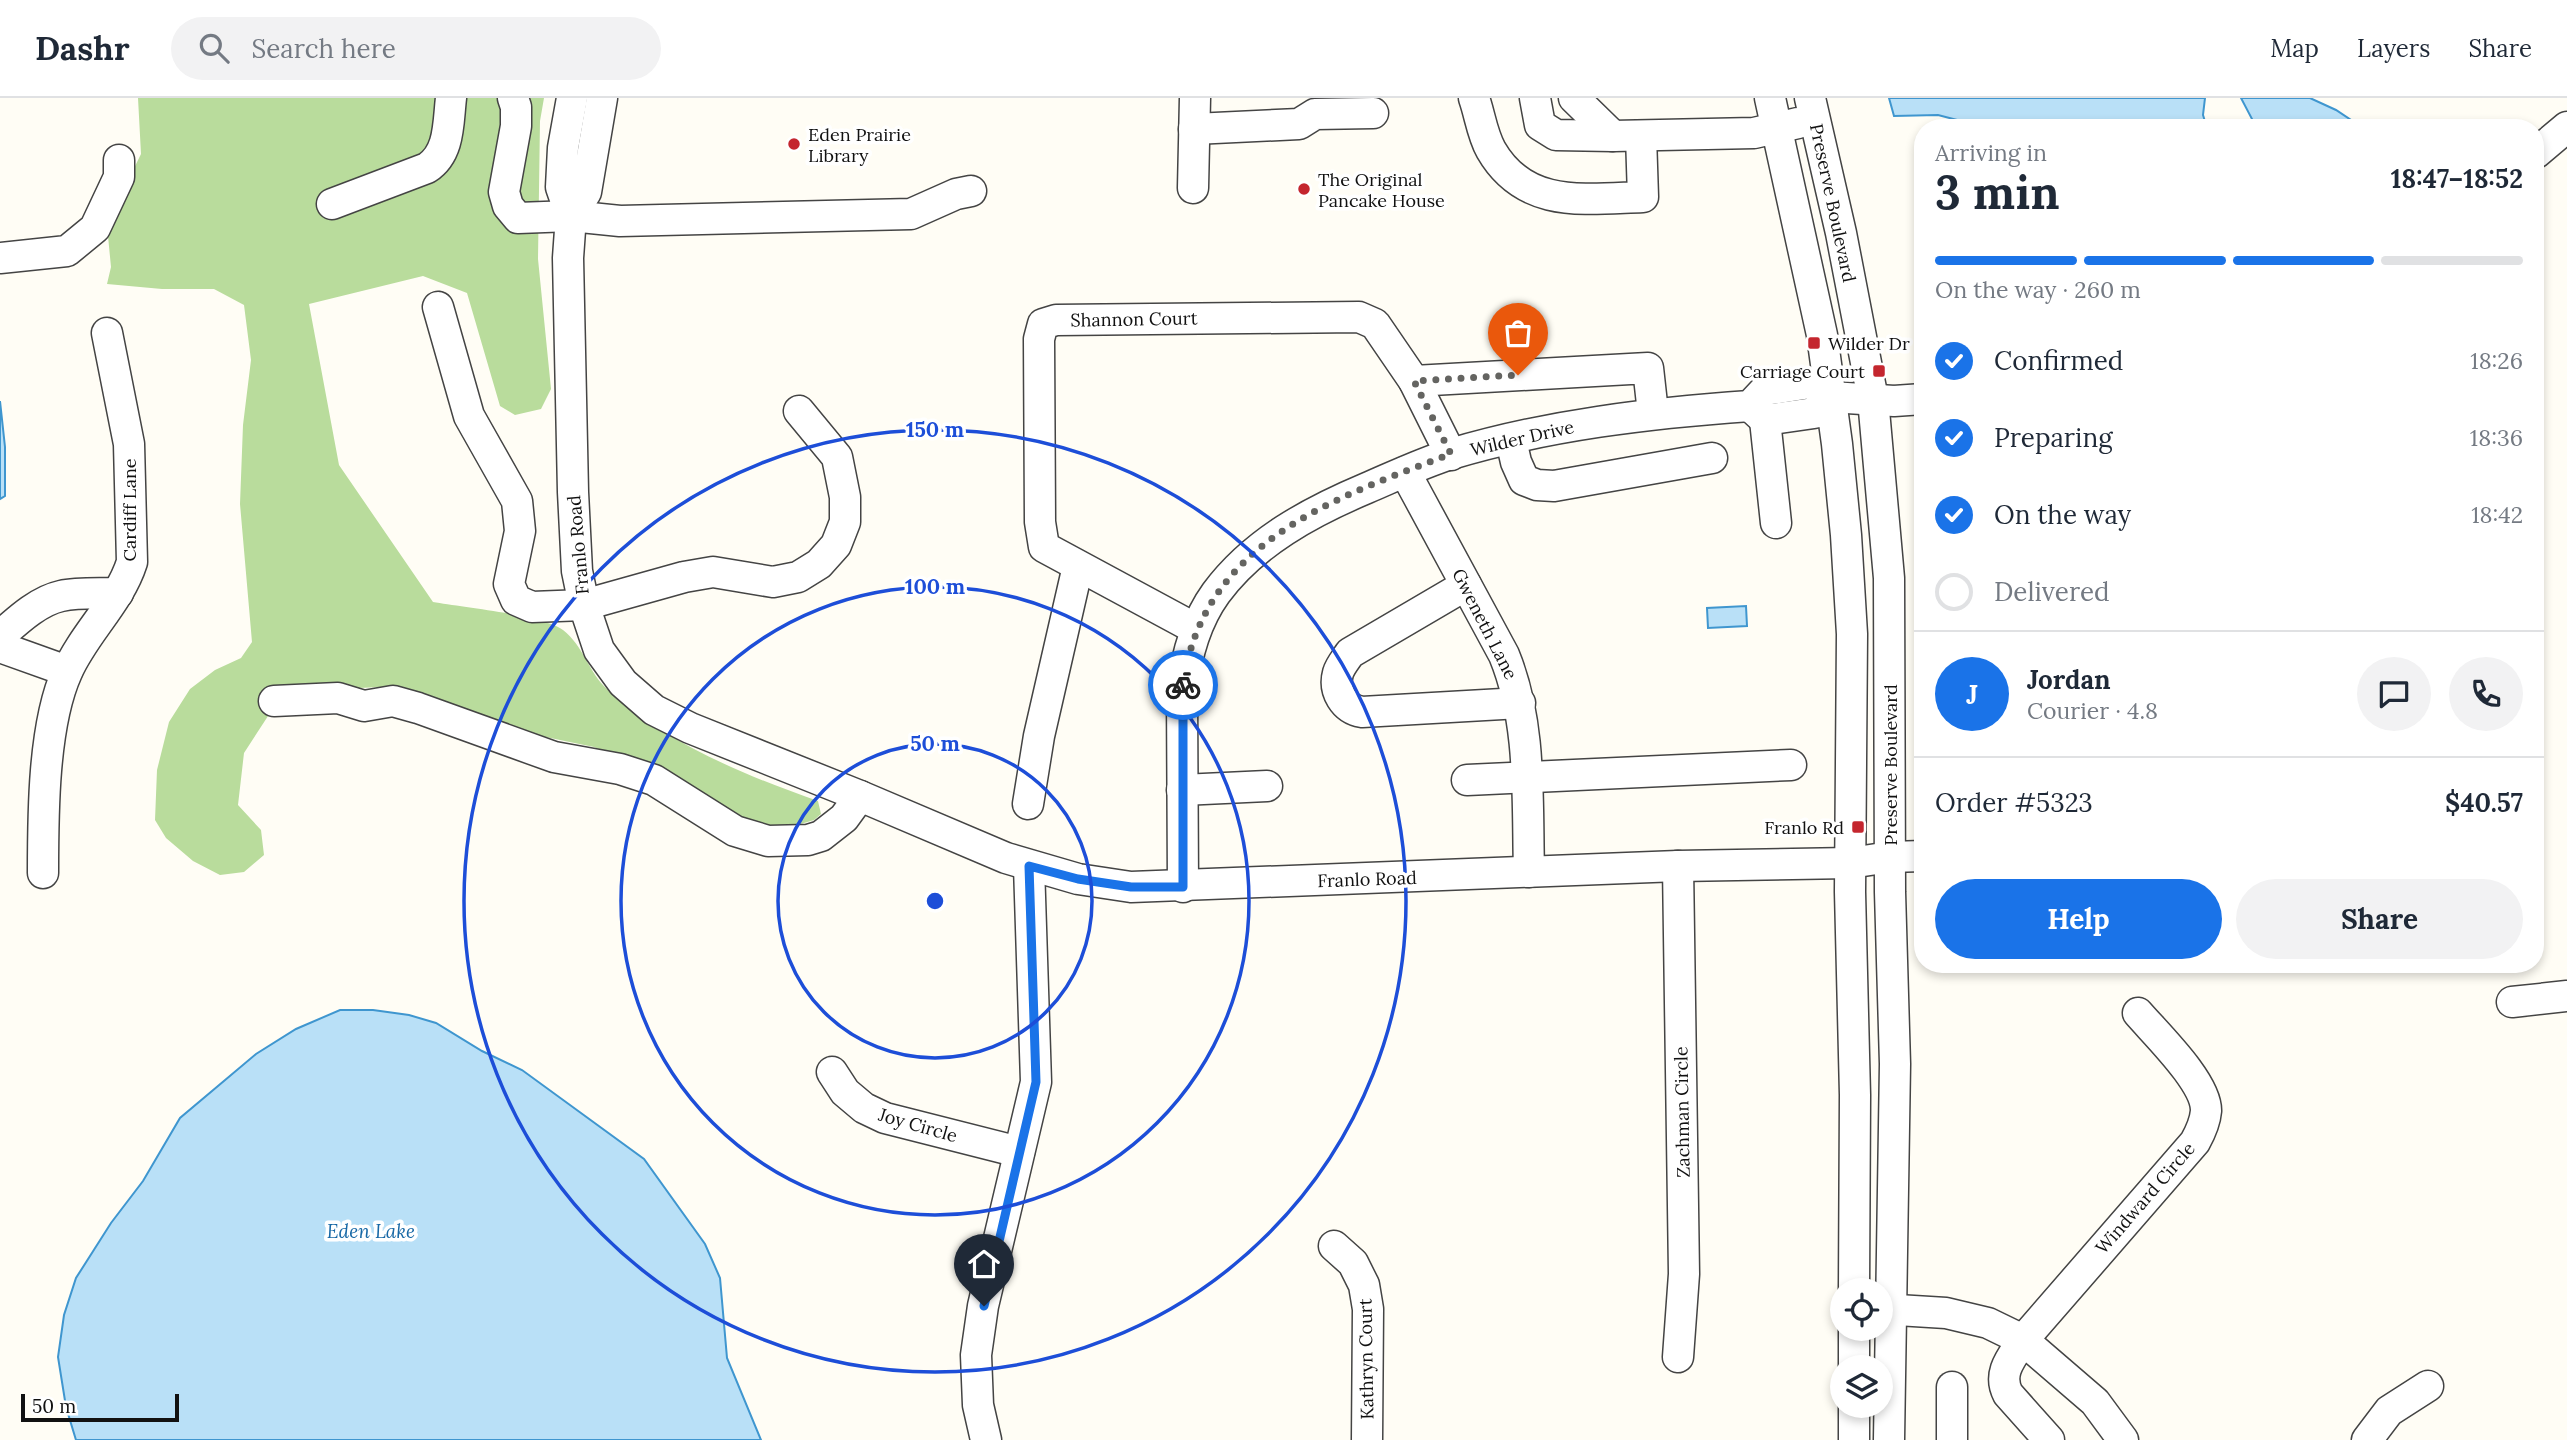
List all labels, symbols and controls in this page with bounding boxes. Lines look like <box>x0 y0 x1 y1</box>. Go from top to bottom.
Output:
search box <box>171 17 661 80</box>
text: Dashr <box>35 27 129 69</box>
icon: search <box>195 29 233 67</box>
text: Search here <box>251 32 396 65</box>
text: Map <box>2270 33 2319 64</box>
text: Layers <box>2357 33 2430 64</box>
text: Share <box>2468 33 2532 64</box>
street label: Preserve Boulevard <box>1805 122 1861 285</box>
place label: Eden Prairie Library <box>808 123 911 167</box>
marker: Eden Prairie Library <box>786 136 802 152</box>
text: Arriving in <box>1935 138 2047 167</box>
text: 18:47–18:52 <box>2391 162 2523 195</box>
text: 3 min <box>1935 163 2060 222</box>
place label: The Original Pancake House <box>1318 168 1445 212</box>
marker: The Original Pancake House <box>1296 181 1312 197</box>
text: On the way · 260 m <box>1935 275 2141 304</box>
pin <box>1488 303 1548 375</box>
street label: Shannon Court <box>1070 306 1198 332</box>
icon: bag <box>1499 314 1537 352</box>
place label: Wilder Dr <box>1828 332 1910 355</box>
marker: Wilder Dr <box>1806 335 1822 351</box>
icon: check <box>1935 342 1973 380</box>
text: Confirmed <box>1994 344 2123 377</box>
text: 18:26 <box>2470 346 2523 375</box>
place label: Carriage Court <box>1740 360 1865 383</box>
marker: Carriage Court <box>1871 363 1887 379</box>
street label: Wilder Drive <box>1468 415 1576 461</box>
text: 150 m <box>906 416 964 443</box>
icon: check <box>1935 419 1973 457</box>
text: Preparing <box>1994 421 2113 454</box>
text: 18:36 <box>2470 423 2523 452</box>
street label: Cardiff Lane <box>118 458 141 562</box>
street label: Franlo Road <box>562 494 594 596</box>
icon: check <box>1935 496 1973 534</box>
text: On the way <box>1994 498 2131 531</box>
text: 18:42 <box>2471 500 2523 529</box>
street label: Gweneth Lane <box>1447 565 1523 684</box>
text: 100 m <box>905 573 965 600</box>
text: Delivered <box>1994 575 2110 608</box>
courier <box>1148 650 1218 720</box>
button: chat <box>2357 657 2431 731</box>
button: phone <box>2449 657 2523 731</box>
text: Jordan <box>2027 663 2111 696</box>
icon: bike <box>1164 666 1202 704</box>
text: J <box>1966 678 1978 711</box>
street label: Preserve Boulevard <box>1879 684 1902 846</box>
text: Courier · 4.8 <box>2027 696 2158 725</box>
text: 50 m <box>910 730 960 757</box>
text: Order #5323 <box>1935 786 2093 819</box>
text: $40.57 <box>2445 786 2523 819</box>
place label: Franlo Rd <box>1764 816 1844 839</box>
marker: Franlo Rd <box>1850 819 1866 835</box>
street label: Franlo Road <box>1317 866 1417 892</box>
button: Help <box>1935 879 2222 959</box>
button: Share <box>2236 879 2523 959</box>
centre of rings <box>923 889 947 913</box>
street label: Zachman Circle <box>1669 1046 1695 1178</box>
street label: Joy Circle <box>875 1103 960 1147</box>
street label: Windward Circle <box>2090 1137 2200 1259</box>
water label: Eden Lake <box>327 1219 415 1243</box>
pin <box>954 1234 1014 1306</box>
icon: home <box>965 1245 1003 1283</box>
map controls <box>1830 1278 1893 1418</box>
button: locate <box>1830 1278 1893 1341</box>
street label: Kathryn Court <box>1353 1298 1379 1420</box>
button: layers <box>1830 1355 1893 1418</box>
scale bar <box>21 1391 178 1423</box>
text: 50 m <box>32 1394 76 1418</box>

